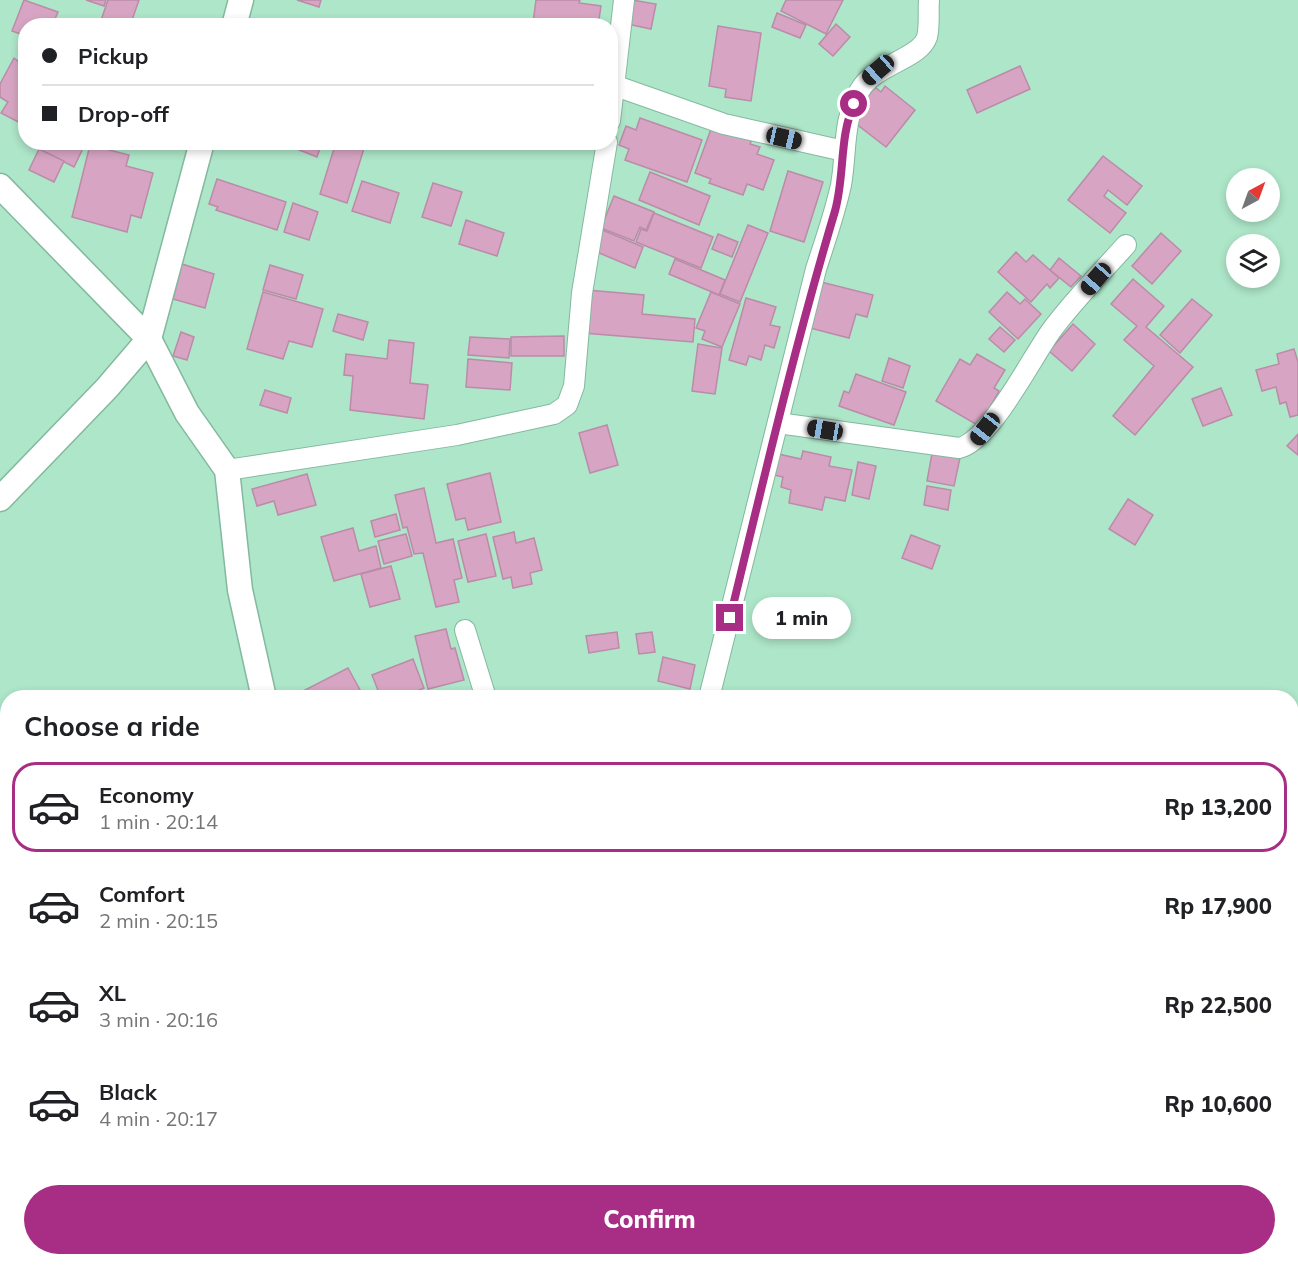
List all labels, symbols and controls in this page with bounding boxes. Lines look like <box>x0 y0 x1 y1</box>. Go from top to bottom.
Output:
text: Pickup <box>78 42 148 70</box>
car <box>859 51 897 89</box>
route start <box>840 90 867 117</box>
text: Drop-off <box>78 100 169 128</box>
car <box>764 125 804 151</box>
north arrow <box>1226 168 1280 222</box>
map controls <box>1226 168 1280 288</box>
button: layers <box>1226 234 1280 288</box>
car <box>1077 260 1115 298</box>
car <box>967 409 1003 449</box>
car <box>806 418 844 442</box>
callout: 1 min <box>751 597 850 639</box>
route end <box>716 604 743 631</box>
text: 1 min <box>775 605 828 630</box>
text: Choose a ride <box>24 709 200 743</box>
icon: car <box>27 780 81 834</box>
text: Economy <box>99 781 194 809</box>
text: Rp 13,200 <box>1165 793 1272 821</box>
text: 1 min · 20:14 <box>99 809 218 834</box>
icon: car <box>27 879 81 933</box>
text: Comfort <box>99 880 185 908</box>
text: Rp 17,900 <box>1165 892 1272 920</box>
text: 2 min · 20:15 <box>99 908 218 933</box>
icon: car <box>27 978 81 1032</box>
text: XL <box>99 979 126 1007</box>
text: Rp 22,500 <box>1165 991 1272 1019</box>
text: 3 min · 20:16 <box>99 1007 218 1032</box>
icon: car <box>27 1077 81 1131</box>
text: Black <box>99 1078 157 1106</box>
text: Rp 10,600 <box>1165 1090 1272 1118</box>
text: 4 min · 20:17 <box>99 1106 218 1131</box>
button: Confirm <box>24 1185 1275 1254</box>

